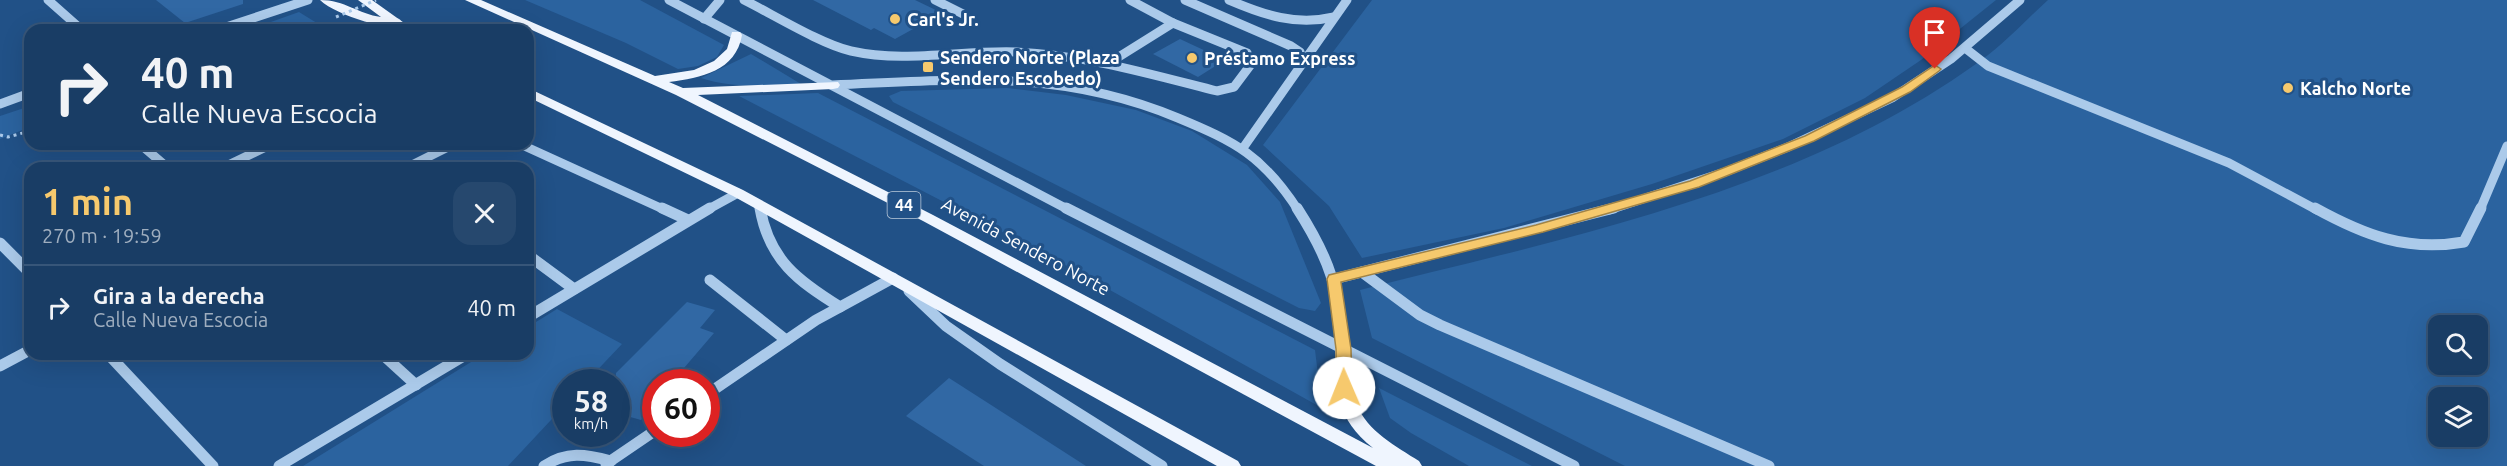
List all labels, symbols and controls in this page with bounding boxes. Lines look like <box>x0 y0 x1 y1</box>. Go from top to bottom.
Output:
pin <box>1909 7 1960 69</box>
place label: Carl's Jr. <box>907 9 979 29</box>
marker: Carl's Jr. <box>888 12 902 26</box>
icon: arrive <box>1918 16 1951 49</box>
place label: Sendero Norte (Plaza Sendero Escobedo) <box>940 47 1120 89</box>
icon: right <box>42 48 120 126</box>
place label: Préstamo Express <box>1204 48 1356 68</box>
text: 40 m <box>141 49 235 96</box>
marker: Préstamo Express <box>1185 51 1199 65</box>
marker: Sendero Norte (Plaza Sendero Escobedo) <box>921 60 935 74</box>
place label: Kalcho Norte <box>2300 78 2411 98</box>
marker: Kalcho Norte <box>2281 81 2295 95</box>
text: Calle Nueva Escocia <box>141 98 378 128</box>
text: 1 min <box>42 181 133 222</box>
button: close <box>453 182 516 245</box>
road number: 44 <box>888 192 920 218</box>
street label: Avenida Sendero Norte <box>939 193 1113 299</box>
text: 270 m · 19:59 <box>42 224 162 247</box>
text: Gira a la derecha <box>93 283 265 308</box>
icon: right <box>42 291 75 324</box>
text: 40 m <box>467 295 516 320</box>
text: Calle Nueva Escocia <box>93 308 268 331</box>
map controls <box>2428 315 2488 447</box>
button: search <box>2428 315 2488 375</box>
position arrow <box>1312 356 1376 420</box>
speed limit sign: 60 <box>642 369 720 447</box>
text: 58 <box>574 384 608 418</box>
button: layers <box>2428 387 2488 447</box>
text: km/h <box>574 415 608 432</box>

